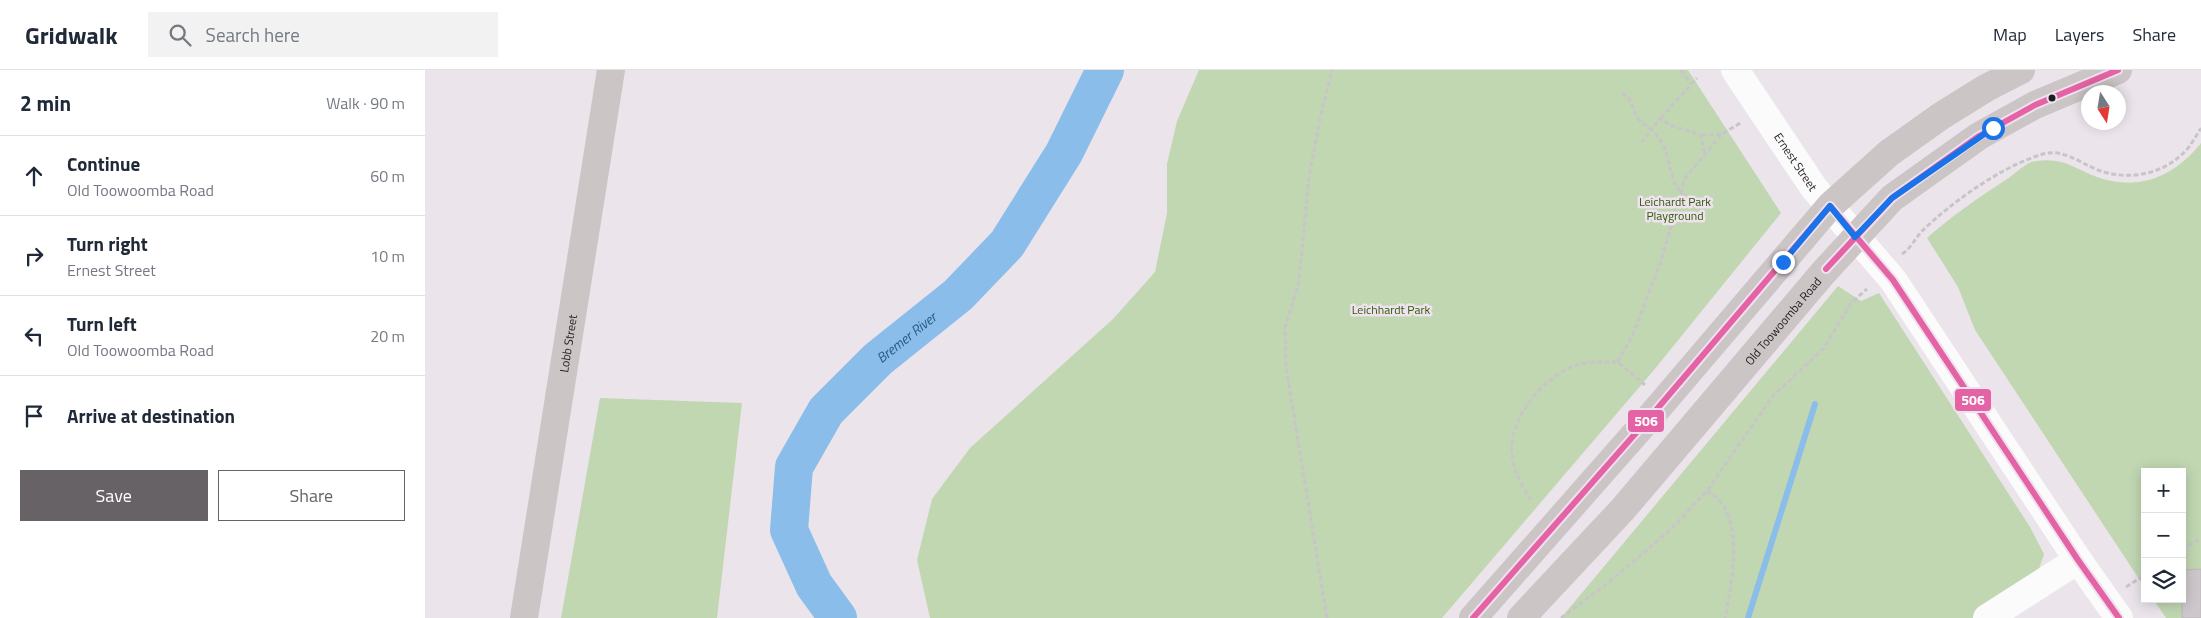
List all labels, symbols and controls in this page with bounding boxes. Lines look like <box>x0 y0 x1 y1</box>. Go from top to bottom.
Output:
search box <box>148 12 498 57</box>
text: Gridwalk <box>25 17 118 53</box>
text: Search here <box>206 20 300 49</box>
icon: search <box>166 21 194 49</box>
text: Map <box>1993 21 2027 48</box>
text: Layers <box>2055 21 2104 48</box>
text: Share <box>2132 21 2176 48</box>
north arrow <box>2081 85 2126 130</box>
text: 2 min <box>20 87 71 119</box>
text: Walk · 90 m <box>326 91 405 115</box>
unlabelled marker <box>2047 93 2057 103</box>
route start <box>1982 117 2005 140</box>
street label: Ernest Street <box>1770 128 1823 195</box>
text: Continue <box>67 149 140 178</box>
icon: ahead <box>20 162 48 190</box>
text: 60 m <box>370 164 405 188</box>
text: Old Toowoomba Road <box>67 178 214 202</box>
park label: Leichardt Park Playground <box>1639 192 1711 225</box>
text: Turn right <box>67 229 148 258</box>
icon: right <box>20 242 48 270</box>
text: 10 m <box>370 244 405 268</box>
route end <box>1772 251 1795 274</box>
text: Ernest Street <box>67 258 156 282</box>
street label: Old Toowoomba Road <box>1740 273 1825 369</box>
park label: Leichhardt Park <box>1352 300 1431 319</box>
water label: Bremer River <box>871 305 941 367</box>
text: Turn left <box>67 309 137 338</box>
street label: Lobb Street <box>554 312 582 374</box>
icon: left <box>20 322 48 350</box>
text: 20 m <box>370 324 405 348</box>
text: Old Toowoomba Road <box>67 338 214 362</box>
line badge: 506 <box>1954 388 1992 412</box>
text: 506 <box>1961 389 1985 410</box>
text: Arrive at destination <box>67 401 235 430</box>
icon: arrive <box>20 402 48 430</box>
line badge: 506 <box>1627 409 1665 433</box>
text: 506 <box>1634 410 1658 431</box>
map controls <box>2141 468 2186 603</box>
button: + <box>2141 468 2186 513</box>
button: Save <box>20 470 208 521</box>
button: Share <box>218 470 405 521</box>
button: − <box>2141 513 2186 558</box>
button: layers <box>2141 558 2186 603</box>

